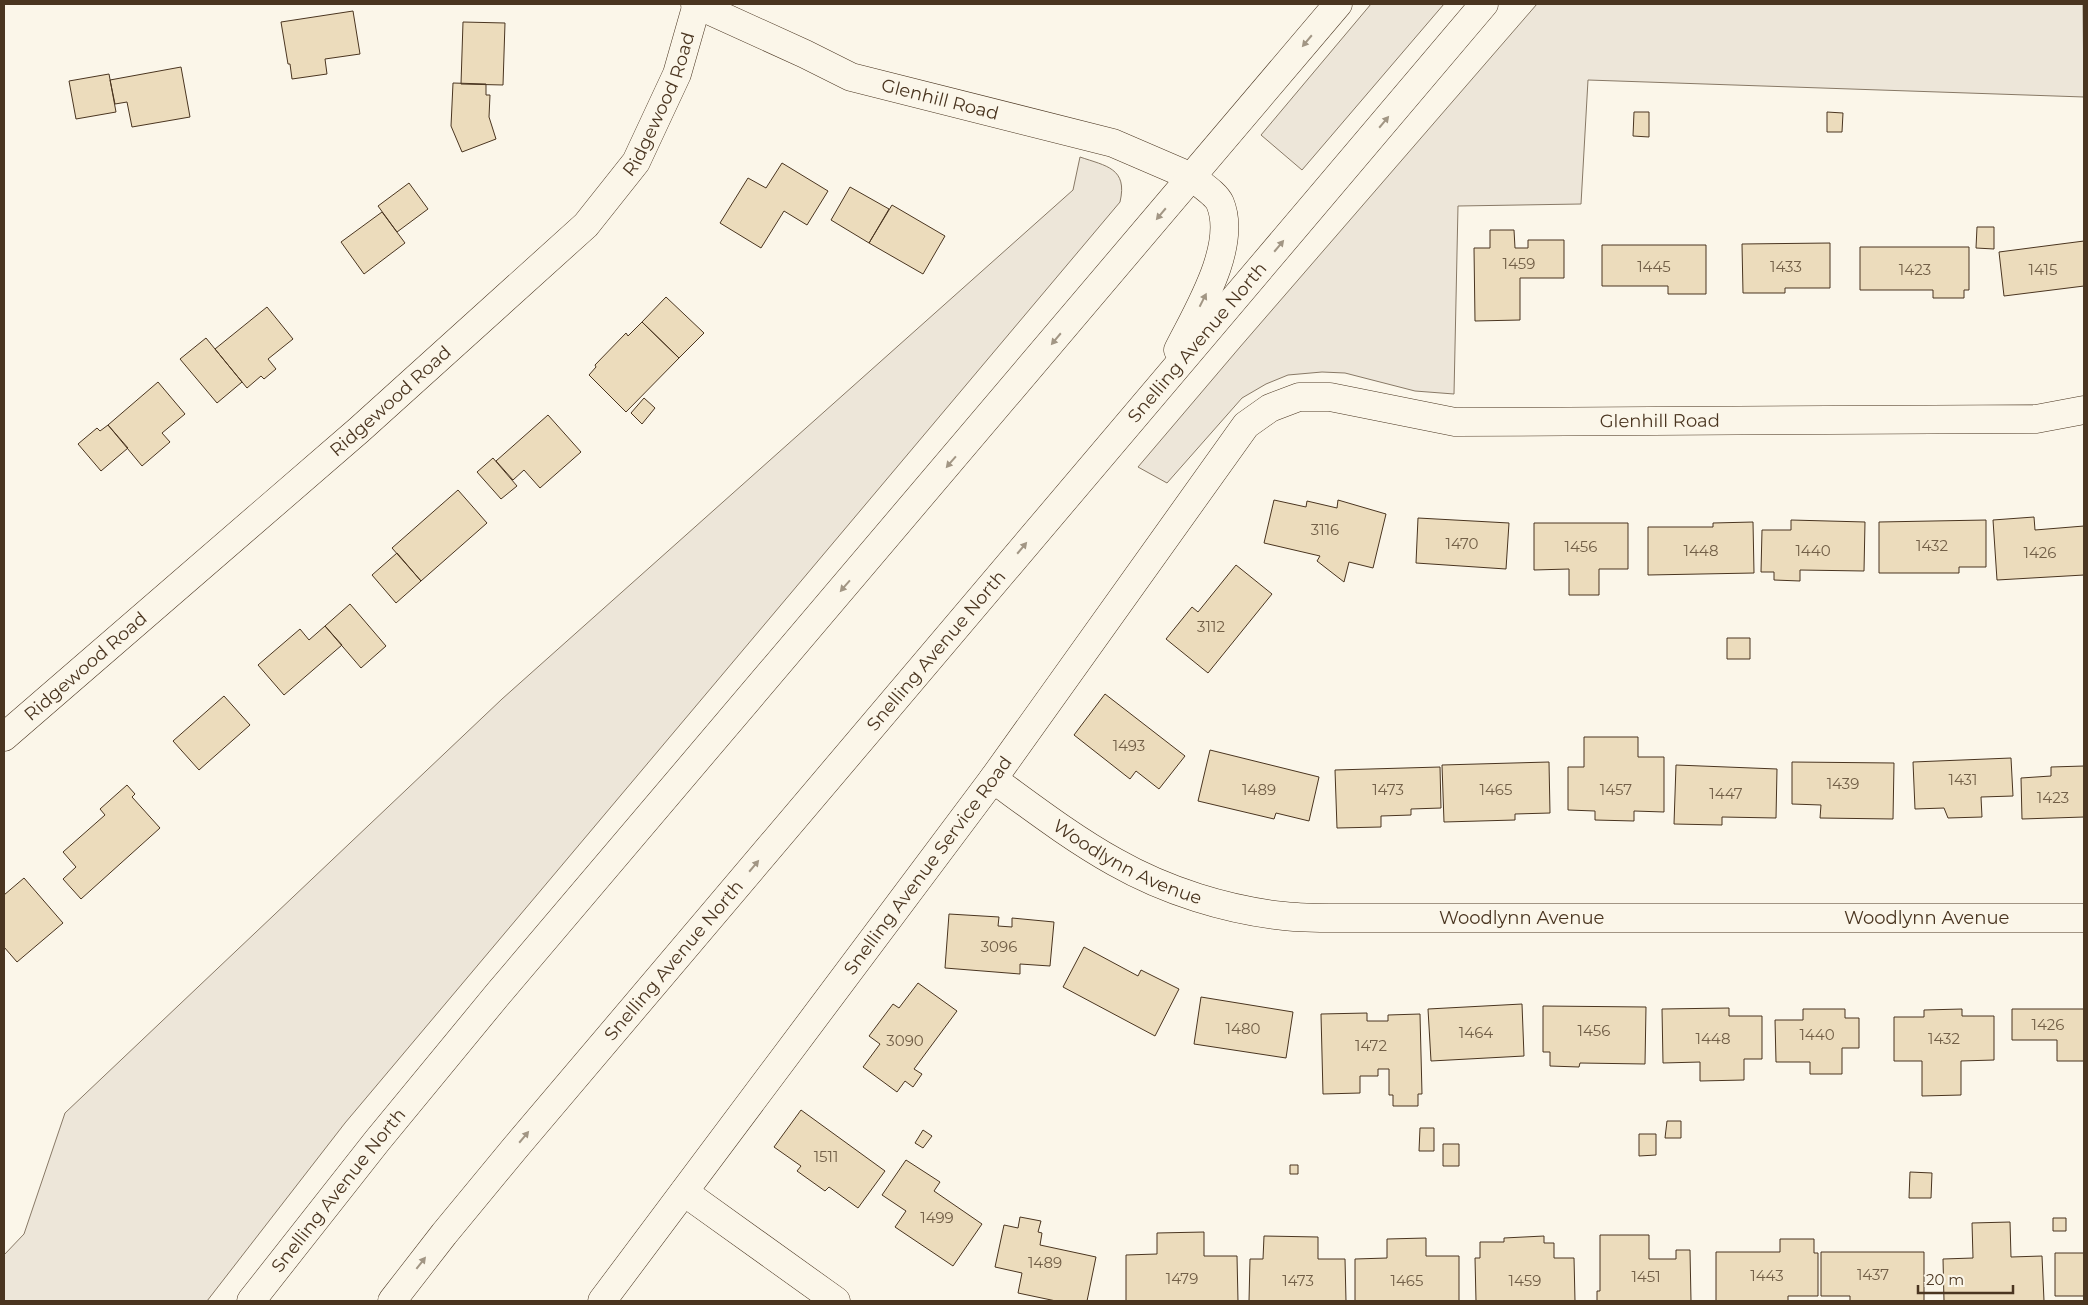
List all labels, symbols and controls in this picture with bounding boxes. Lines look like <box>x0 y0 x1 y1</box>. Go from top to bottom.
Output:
street label: Ridgewood Road <box>618 30 699 181</box>
one-way arrow <box>1302 35 1313 47</box>
street label: Glenhill Road <box>879 74 1001 125</box>
one-way arrow <box>1378 116 1389 129</box>
one-way arrow <box>1155 208 1166 221</box>
one-way arrow <box>1273 240 1284 253</box>
house number: 1459 <box>1503 254 1535 273</box>
house number: 1445 <box>1637 257 1671 276</box>
house number: 1433 <box>1770 257 1802 276</box>
street label: Snelling Avenue North <box>1123 258 1271 427</box>
house number: 1423 <box>1899 260 1931 279</box>
house number: 1415 <box>2029 260 2057 279</box>
one-way arrow <box>1199 293 1207 308</box>
one-way arrow <box>1050 332 1061 345</box>
street label: Ridgewood Road <box>325 341 456 461</box>
street label: Glenhill Road <box>1600 410 1720 432</box>
one-way arrow <box>945 456 956 469</box>
house number: 3116 <box>1311 520 1339 539</box>
house number: 1470 <box>1445 534 1479 553</box>
house number: 1432 <box>1916 536 1948 555</box>
house number: 1456 <box>1565 537 1597 556</box>
house number: 1448 <box>1684 541 1718 560</box>
house number: 1440 <box>1795 541 1831 560</box>
one-way arrow <box>1016 542 1027 555</box>
house number: 1426 <box>2024 543 2056 562</box>
street label: Snelling Avenue North <box>862 566 1010 735</box>
one-way arrow <box>839 579 851 591</box>
street label: Ridgewood Road <box>20 607 152 725</box>
house number: 3112 <box>1197 617 1225 636</box>
house number: 1493 <box>1113 736 1145 755</box>
street label: Snelling Avenue Service Road <box>839 752 1017 979</box>
house number: 1431 <box>1949 770 1977 789</box>
house number: 1439 <box>1827 774 1859 793</box>
house number: 1489 <box>1242 780 1276 799</box>
house number: 1473 <box>1372 780 1404 799</box>
house number: 1465 <box>1480 780 1512 799</box>
house number: 1457 <box>1600 780 1632 799</box>
house number: 1447 <box>1709 784 1743 803</box>
house number: 1423 <box>2037 788 2069 807</box>
street label: Woodlynn Avenue <box>1049 815 1205 909</box>
one-way arrow <box>748 860 759 873</box>
street label: Snelling Avenue North <box>600 876 748 1045</box>
street label: Woodlynn Avenue <box>1439 907 1605 929</box>
street label: Woodlynn Avenue <box>1844 907 2010 929</box>
house number: 3096 <box>981 937 1017 956</box>
house number: 1426 <box>2032 1015 2064 1034</box>
house number: 1480 <box>1226 1019 1261 1038</box>
house number: 1456 <box>1578 1021 1610 1040</box>
house number: 1464 <box>1459 1023 1493 1042</box>
house number: 1440 <box>1799 1025 1835 1044</box>
house number: 1448 <box>1696 1029 1730 1048</box>
house number: 1432 <box>1928 1029 1960 1048</box>
house number: 3090 <box>886 1031 924 1050</box>
house number: 1472 <box>1355 1036 1387 1055</box>
street label: Snelling Avenue North <box>267 1104 410 1277</box>
one-way arrow <box>519 1131 530 1144</box>
house number: 1511 <box>814 1147 838 1166</box>
house number: 1499 <box>920 1208 954 1227</box>
house number: 1489 <box>1028 1253 1062 1272</box>
one-way arrow <box>416 1257 427 1270</box>
scale bar <box>1918 1262 2013 1294</box>
house number: 1437 <box>1857 1265 1889 1284</box>
house number: 1443 <box>1750 1266 1784 1285</box>
house number: 1451 <box>1631 1267 1661 1286</box>
house number: 1479 <box>1166 1269 1198 1288</box>
text: 20 m <box>1926 1270 1964 1289</box>
house number: 1473 <box>1282 1271 1314 1290</box>
house number: 1465 <box>1391 1271 1423 1290</box>
house number: 1459 <box>1509 1271 1541 1290</box>

